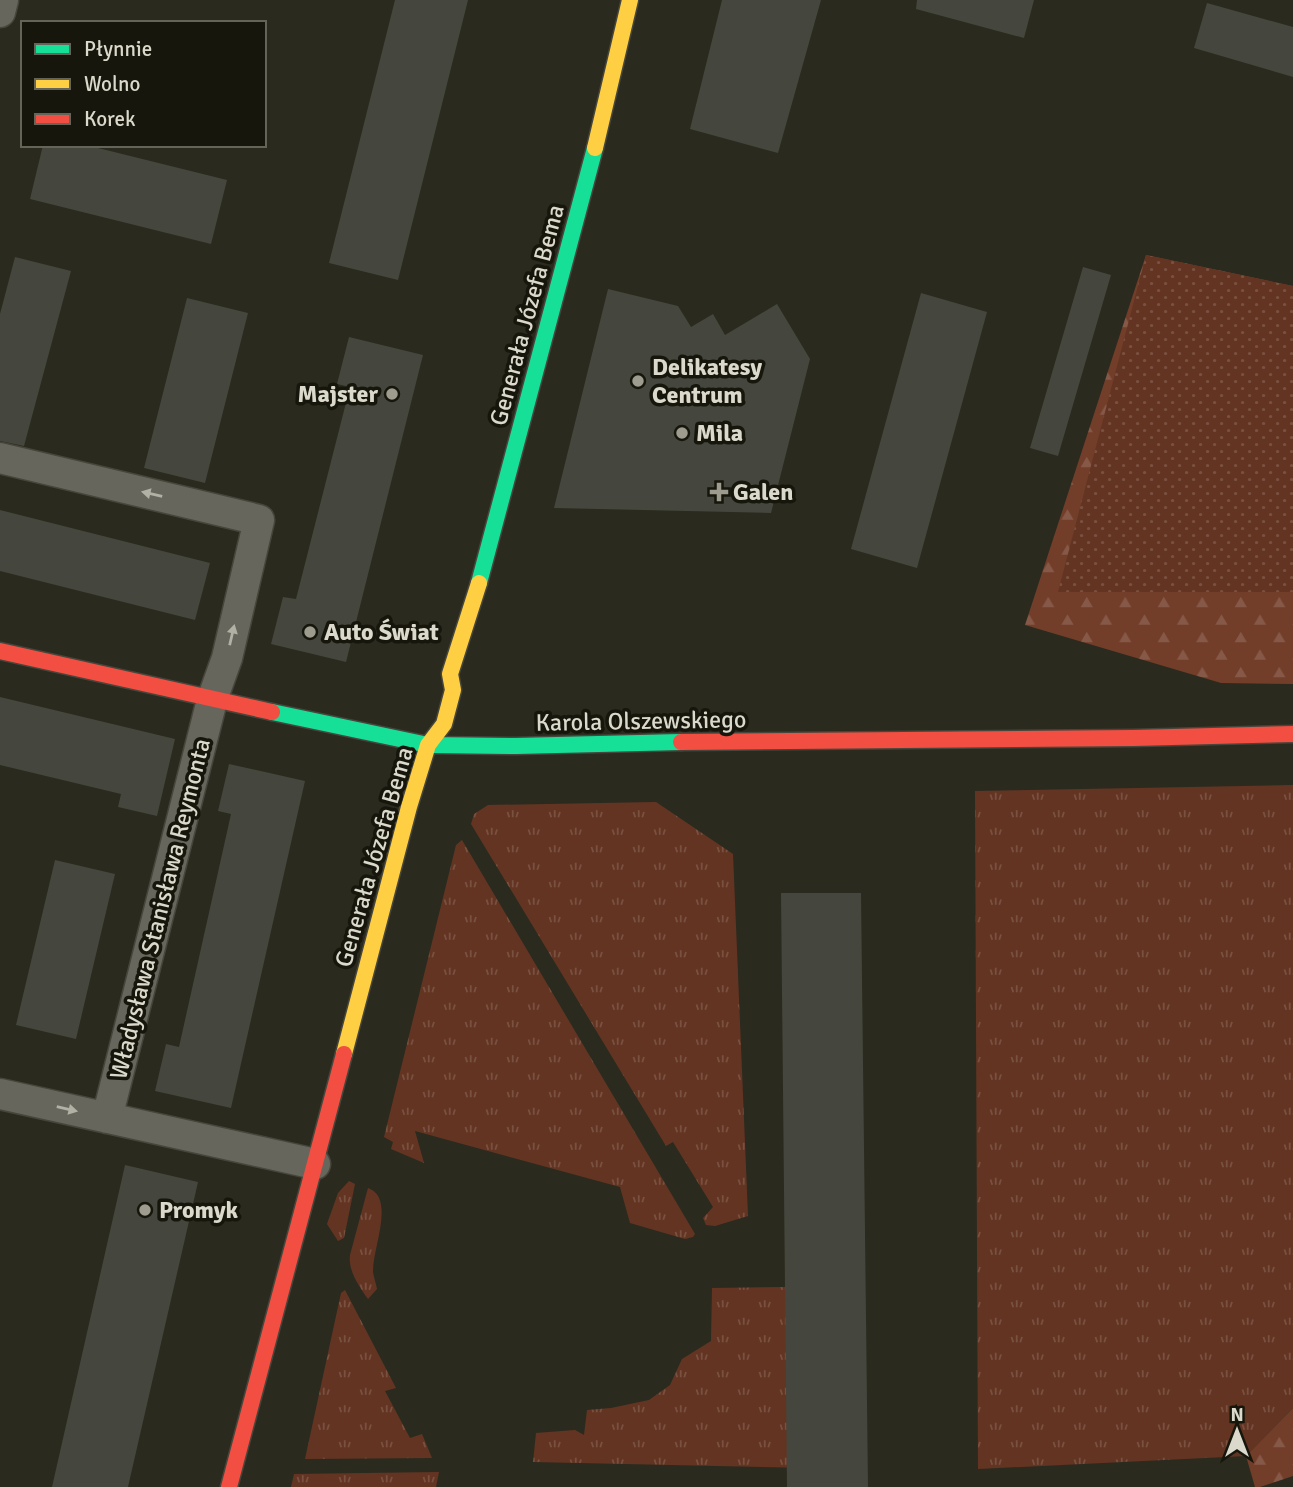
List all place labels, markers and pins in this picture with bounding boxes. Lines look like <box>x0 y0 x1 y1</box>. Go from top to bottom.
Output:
place label: Delikatesy Centrum <box>652 352 762 410</box>
marker: Delikatesy Centrum <box>630 373 646 389</box>
place label: Majster <box>297 379 378 409</box>
marker: Majster <box>384 386 400 402</box>
place label: Mila <box>696 418 743 448</box>
marker: Mila <box>674 425 690 441</box>
place label: Galen <box>733 477 793 507</box>
marker: Galen <box>711 484 727 500</box>
place label: Auto Świat <box>324 617 439 647</box>
marker: Auto Świat <box>302 624 318 640</box>
place label: Promyk <box>159 1195 239 1225</box>
marker: Promyk <box>137 1202 153 1218</box>

